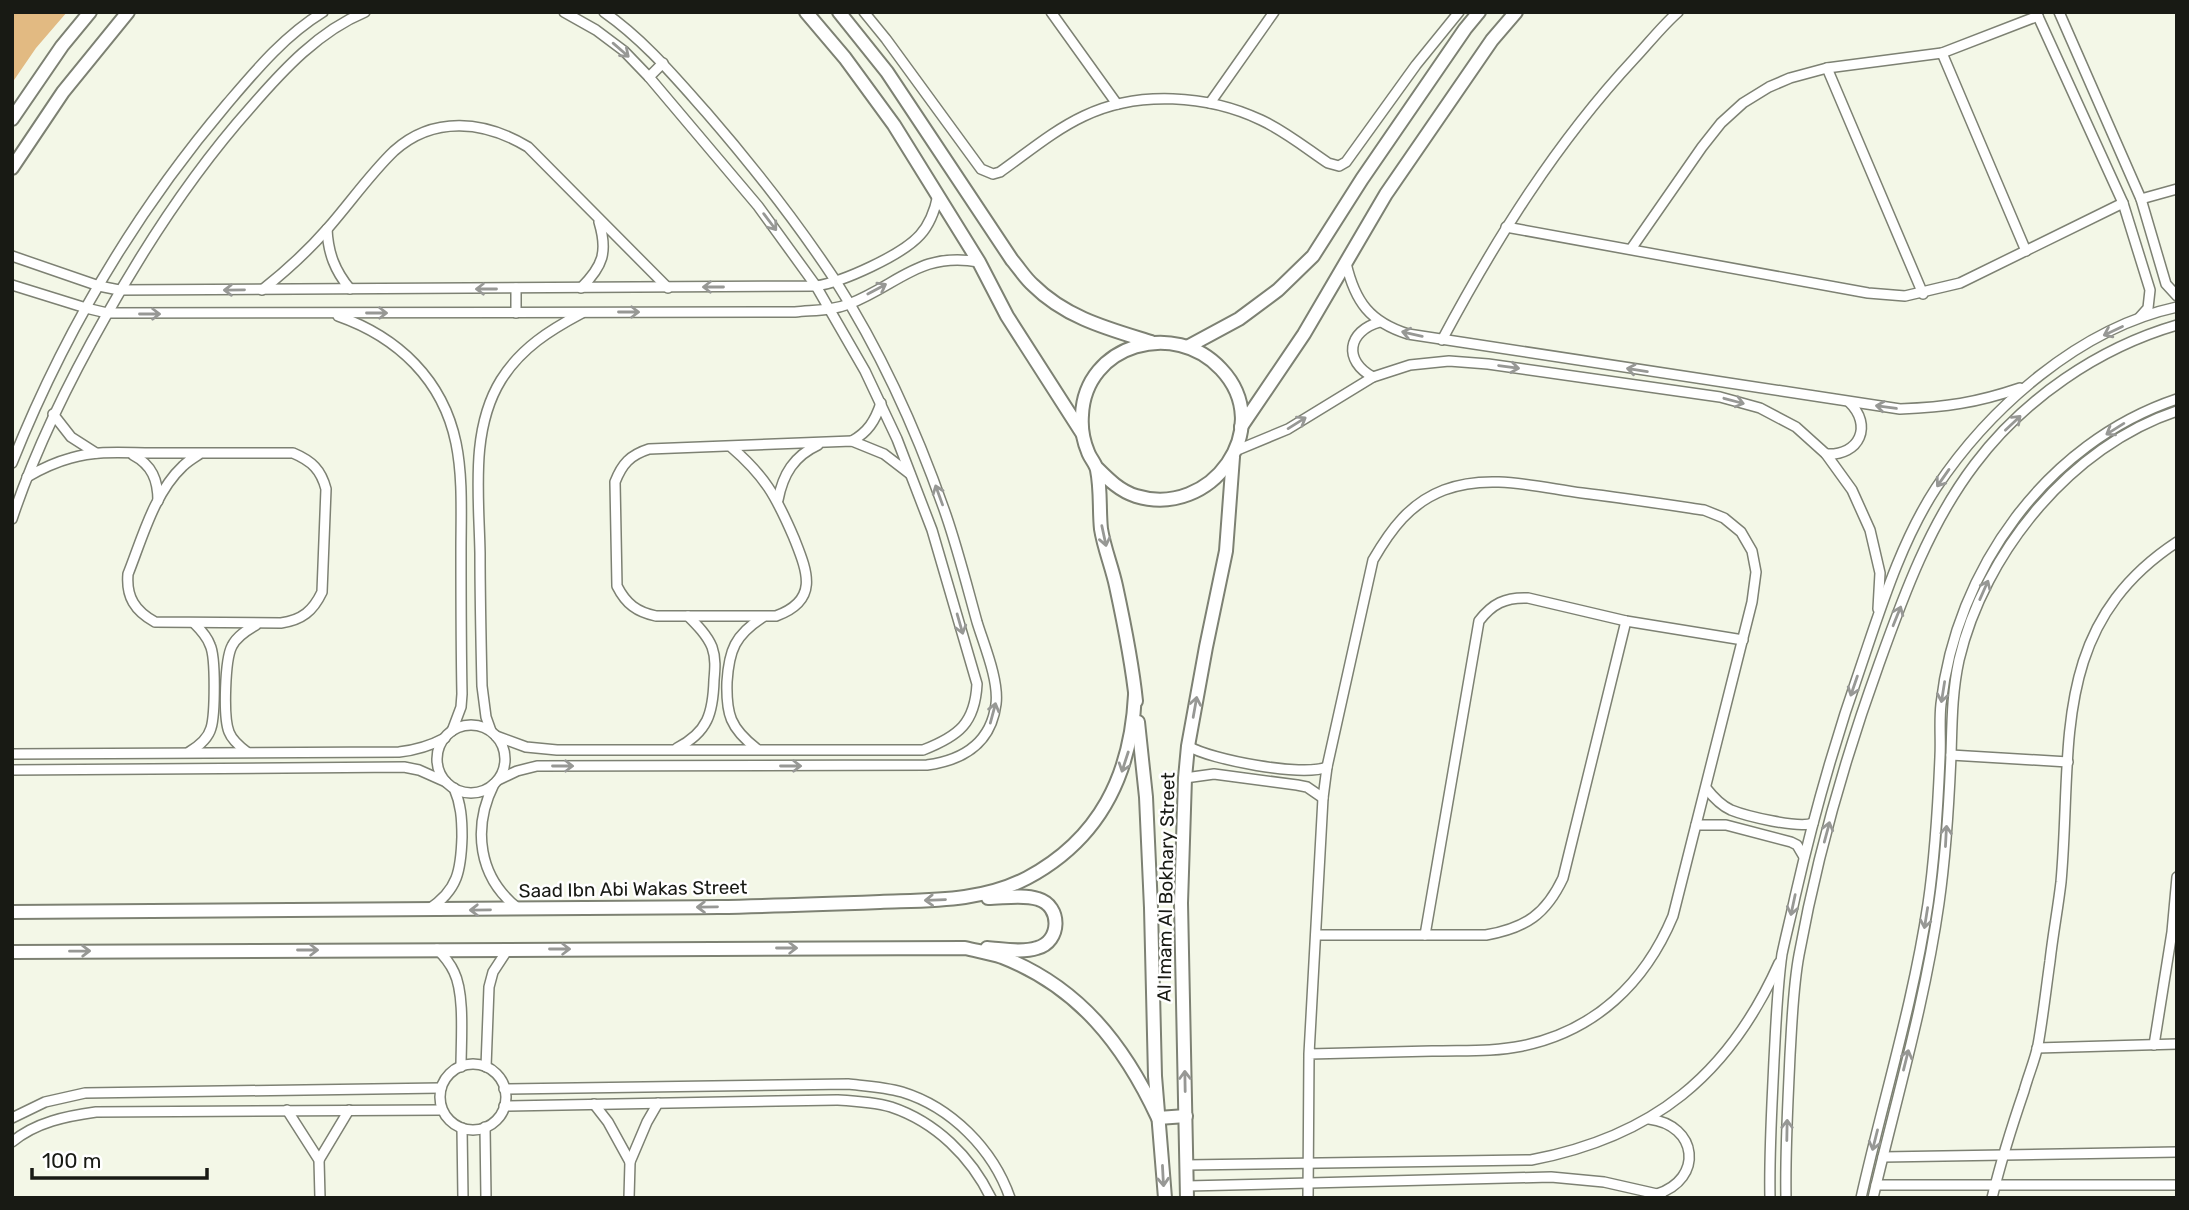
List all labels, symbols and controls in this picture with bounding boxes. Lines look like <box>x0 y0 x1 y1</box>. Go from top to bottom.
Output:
one-way arrow <box>612 42 630 58</box>
one-way arrow <box>762 212 777 230</box>
one-way arrow <box>702 280 725 294</box>
one-way arrow <box>475 282 498 296</box>
one-way arrow <box>866 282 887 295</box>
one-way arrow <box>223 283 246 297</box>
one-way arrow <box>617 305 640 319</box>
one-way arrow <box>365 306 388 320</box>
one-way arrow <box>138 307 161 321</box>
one-way arrow <box>2103 325 2124 338</box>
one-way arrow <box>1401 327 1424 341</box>
one-way arrow <box>1497 360 1520 373</box>
one-way arrow <box>1626 363 1649 376</box>
one-way arrow <box>1723 395 1745 408</box>
one-way arrow <box>1875 400 1898 413</box>
one-way arrow <box>2004 414 2021 431</box>
one-way arrow <box>1286 415 1306 429</box>
one-way arrow <box>2106 422 2126 436</box>
one-way arrow <box>1936 468 1950 487</box>
one-way arrow <box>931 484 944 506</box>
one-way arrow <box>1097 524 1111 547</box>
one-way arrow <box>1978 579 1991 601</box>
one-way arrow <box>1891 605 1904 627</box>
one-way arrow <box>954 613 967 635</box>
one-way arrow <box>1847 675 1859 697</box>
one-way arrow <box>1937 680 1950 702</box>
one-way arrow <box>1189 696 1202 719</box>
one-way arrow <box>987 703 1000 725</box>
one-way arrow <box>1117 750 1130 772</box>
one-way arrow <box>552 759 575 773</box>
one-way arrow <box>779 759 802 773</box>
street label: Al Imam Al Bokhary Street <box>1152 771 1180 1002</box>
one-way arrow <box>1822 821 1835 843</box>
one-way arrow <box>1940 825 1953 848</box>
street label: Saad Ibn Abi Wakas Street <box>519 875 748 902</box>
one-way arrow <box>923 893 946 906</box>
one-way arrow <box>1786 893 1800 916</box>
one-way arrow <box>696 900 719 913</box>
one-way arrow <box>469 903 492 917</box>
one-way arrow <box>1919 906 1932 929</box>
one-way arrow <box>776 941 799 955</box>
one-way arrow <box>548 942 571 956</box>
one-way arrow <box>296 943 319 957</box>
one-way arrow <box>69 945 92 958</box>
one-way arrow <box>1900 1049 1913 1072</box>
one-way arrow <box>1178 1069 1192 1092</box>
one-way arrow <box>1780 1118 1794 1141</box>
one-way arrow <box>1868 1128 1881 1150</box>
scale bar <box>32 1136 206 1180</box>
text: 100 m <box>42 1148 101 1173</box>
one-way arrow <box>1157 1164 1170 1187</box>

